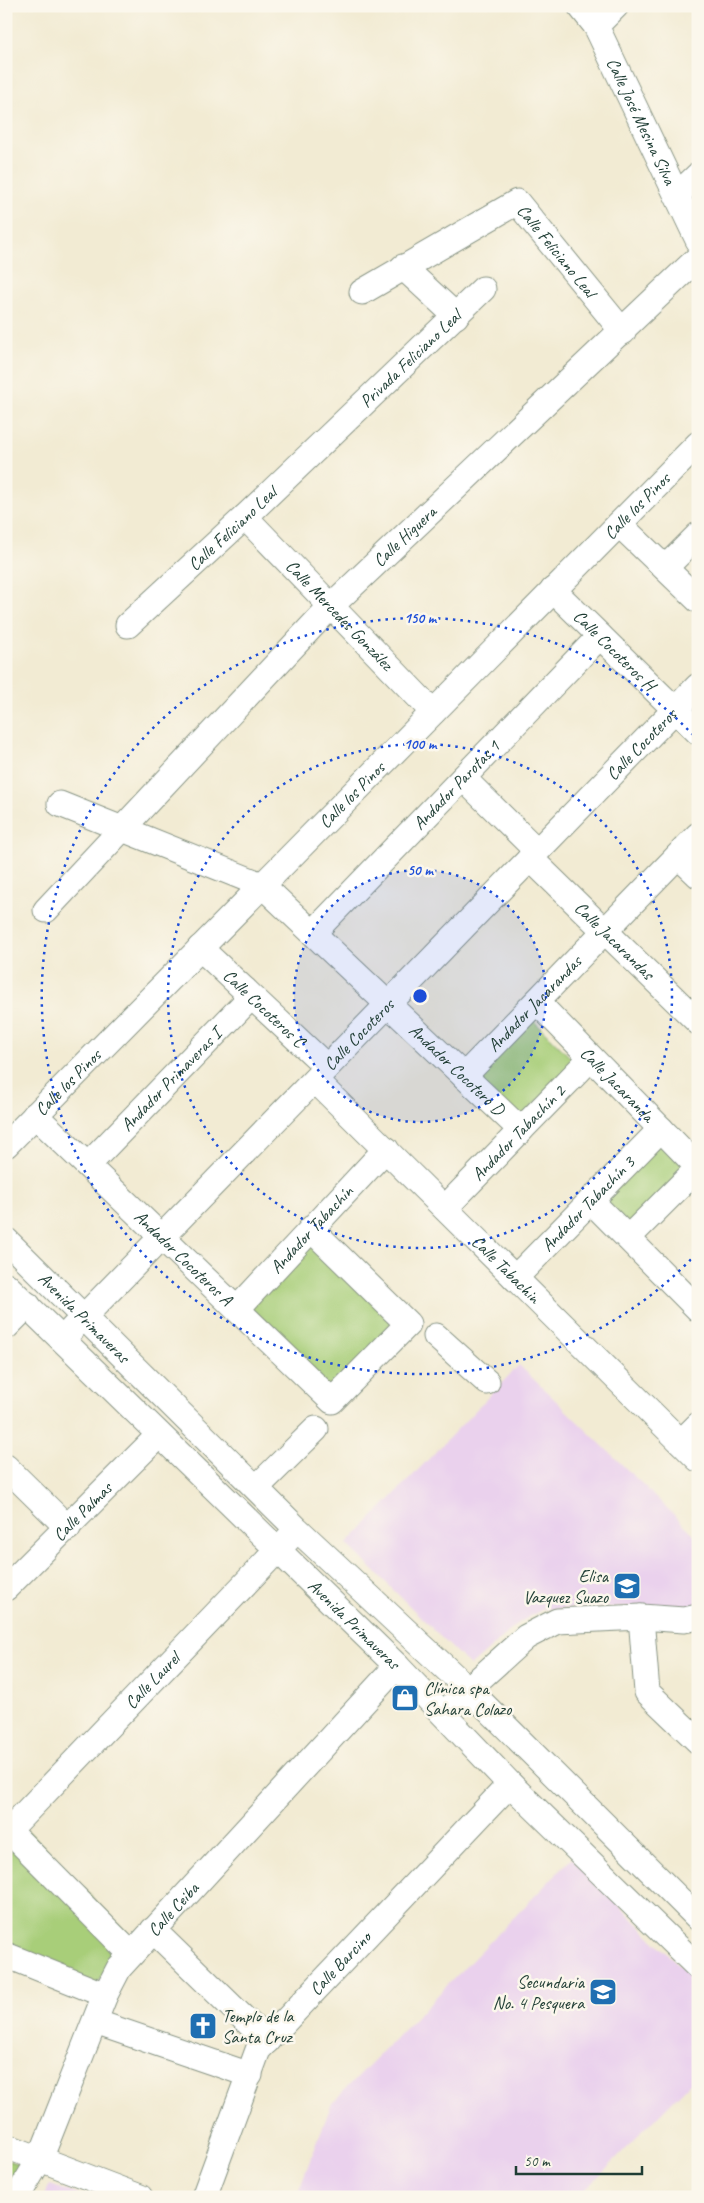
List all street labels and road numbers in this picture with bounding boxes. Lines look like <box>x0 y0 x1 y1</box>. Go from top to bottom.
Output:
street label: Calle José Mesina Silva <box>602 54 682 190</box>
street label: Calle Feliciano Leal <box>512 200 603 304</box>
street label: Privada Feliciano Leal <box>355 303 467 412</box>
street label: Calle los Pinos <box>599 467 676 544</box>
street label: Calle Feliciano Leal <box>183 480 283 575</box>
street label: Calle Higuera <box>368 500 442 571</box>
street label: Calle Mercedes González <box>281 555 399 676</box>
street label: Calle Cocoteros H <box>569 605 662 697</box>
street label: Calle Cocoteros <box>601 702 682 785</box>
street label: Andador Parotas 1 <box>408 735 505 834</box>
street label: Calle los Pinos <box>314 756 391 833</box>
street label: Calle Jacarandas <box>570 897 660 985</box>
street label: Andador Jacarandas <box>483 949 587 1056</box>
street label: Calle Cocoteros C <box>219 964 312 1054</box>
street label: Calle Cocoteros <box>319 993 400 1075</box>
street label: Andador Cocotero D <box>405 1019 510 1121</box>
street label: Andador Primaveras I <box>116 1021 228 1136</box>
street label: Calle Jacaranda <box>576 1042 660 1128</box>
street label: Calle los Pinos <box>30 1043 107 1120</box>
street label: Andador Tabachín 2 <box>467 1079 571 1185</box>
street label: Andador Tabachín 3 <box>536 1150 641 1256</box>
street label: Andador Tabachín <box>265 1180 358 1278</box>
street label: Andador Cocoteros A <box>130 1206 238 1311</box>
street label: Calle Tabachin <box>467 1230 546 1309</box>
street label: Avenida Primaveras <box>34 1267 136 1369</box>
street label: Calle Palmas <box>48 1476 118 1546</box>
street label: Avenida Primaveras <box>303 1574 406 1675</box>
street label: Calle Laurel <box>120 1646 186 1714</box>
street label: Calle Ceiba <box>143 1876 205 1941</box>
street label: Calle Barcino <box>305 1926 377 2000</box>

